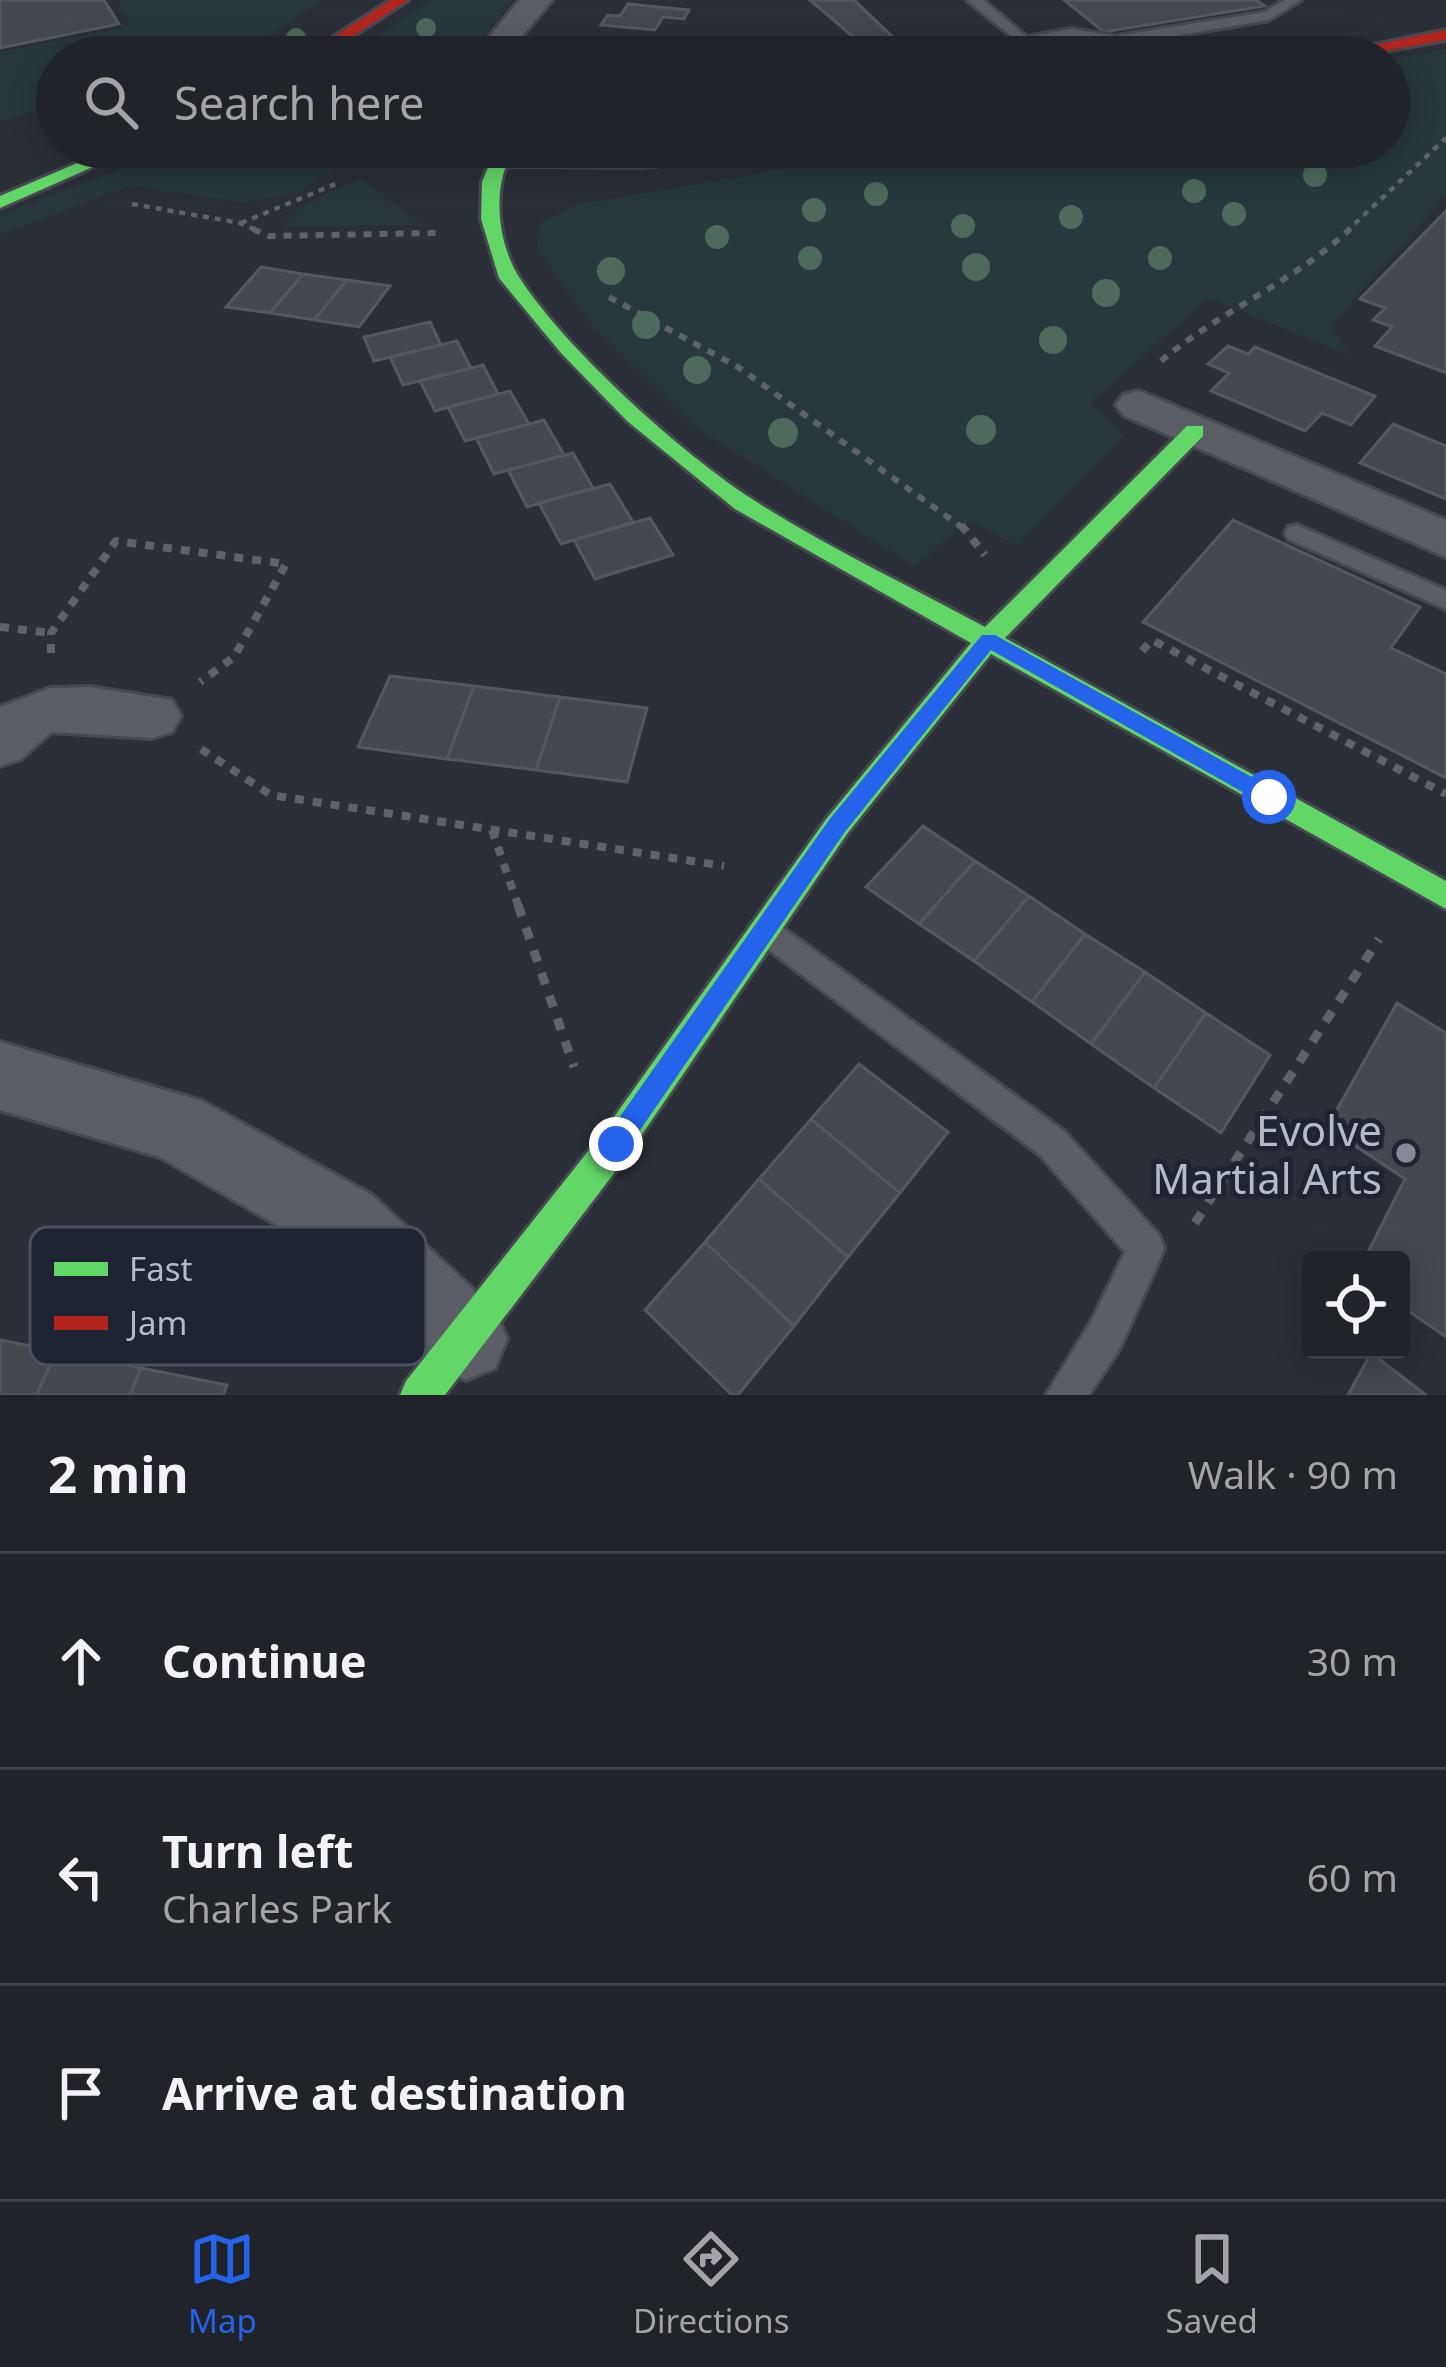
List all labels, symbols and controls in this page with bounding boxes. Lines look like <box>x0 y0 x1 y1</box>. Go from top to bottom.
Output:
search box <box>36 36 1410 168</box>
icon: search <box>78 69 144 135</box>
text: Search here <box>174 72 424 133</box>
route start <box>1242 770 1296 824</box>
place label: Evolve Martial Arts <box>1152 1101 1382 1206</box>
route end <box>589 1117 643 1171</box>
marker: Evolve Martial Arts <box>1393 1140 1419 1166</box>
legend <box>30 1227 426 1365</box>
text: Fast <box>129 1246 192 1291</box>
map controls <box>1302 1251 1410 1359</box>
button: locate <box>1302 1251 1410 1359</box>
text: Jam <box>126 1300 187 1345</box>
text: 2 min <box>48 1438 189 1508</box>
text: Walk · 90 m <box>1188 1447 1398 1500</box>
icon: ahead <box>48 1628 114 1694</box>
text: Continue <box>162 1630 367 1691</box>
text: 30 m <box>1307 1634 1398 1687</box>
text: Turn left <box>162 1820 353 1881</box>
icon: left <box>48 1844 114 1910</box>
text: 60 m <box>1307 1850 1398 1903</box>
text: Charles Park <box>162 1881 392 1934</box>
icon: arrive <box>48 2060 114 2126</box>
text: Arrive at destination <box>162 2062 627 2123</box>
tab: Map <box>188 2226 257 2343</box>
tab: Directions <box>633 2226 790 2343</box>
tab: Saved <box>1166 2226 1258 2343</box>

